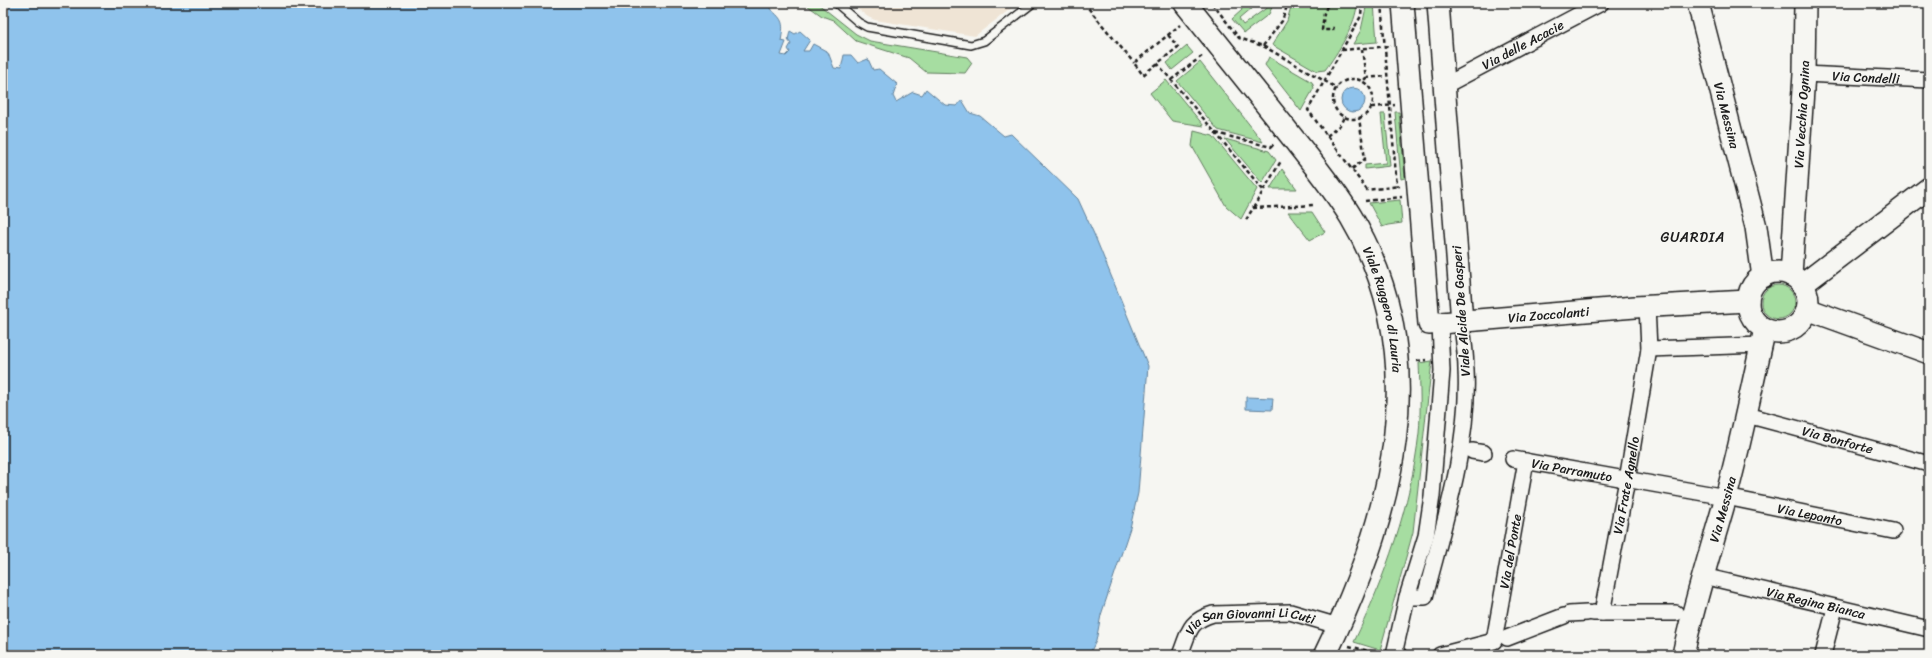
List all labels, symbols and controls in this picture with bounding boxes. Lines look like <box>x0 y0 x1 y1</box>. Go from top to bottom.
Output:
street label: Via delle Acacie <box>1477 13 1568 76</box>
street label: Via Vecchia Ognina <box>1786 60 1816 169</box>
street label: Via Condelli <box>1832 64 1901 90</box>
street label: Via Messina <box>1707 80 1747 151</box>
district label: GUARDIA <box>1660 225 1726 250</box>
street label: Viale Ruggero di Lauria <box>1357 242 1409 374</box>
street label: Viale Alcide De Gasperi <box>1445 245 1477 377</box>
street label: Via Zoccolanti <box>1507 299 1590 329</box>
street label: Via Bonforte <box>1800 419 1876 460</box>
street label: Via Frate Agnello <box>1606 434 1646 536</box>
street label: Via Parramuto <box>1530 451 1615 488</box>
street label: Via Messina <box>1702 473 1743 545</box>
street label: Via Lepanto <box>1775 496 1845 532</box>
street label: Via del Ponte <box>1492 512 1528 590</box>
street label: Via Regina Bianca <box>1764 580 1868 625</box>
street label: Via San Giovanni Li Cuti <box>1178 600 1319 639</box>

